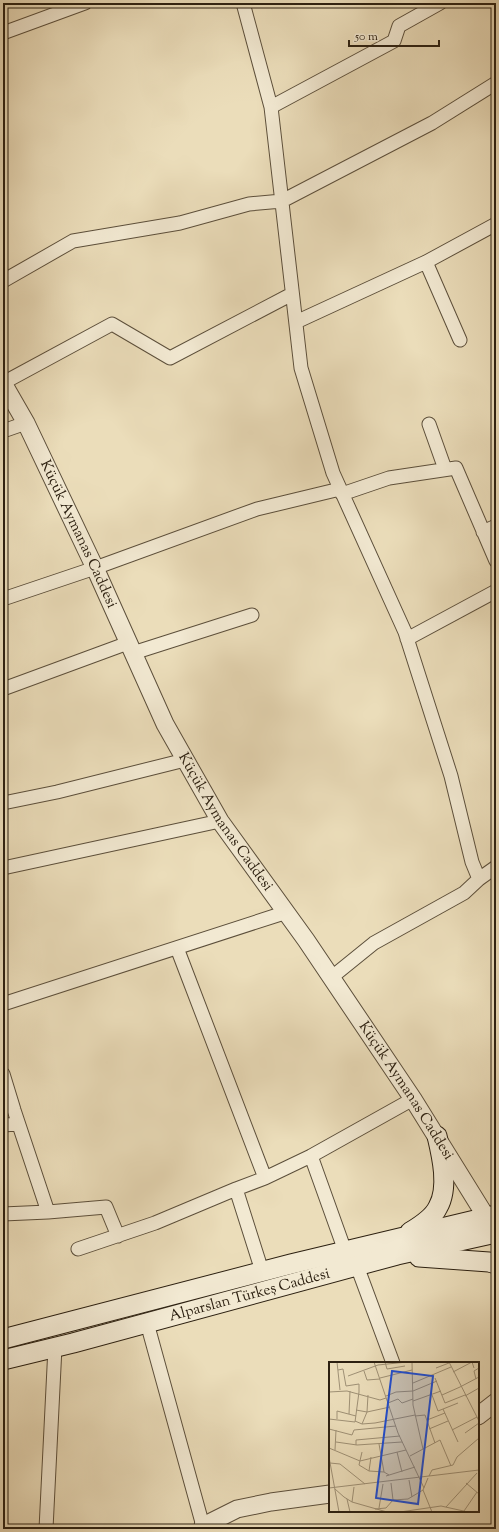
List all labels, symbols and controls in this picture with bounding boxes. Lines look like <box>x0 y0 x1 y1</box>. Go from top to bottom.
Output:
scale bar <box>349 22 439 48</box>
text: 50 m <box>354 28 378 46</box>
street label: Küçük Aymanas Caddesi <box>35 457 122 611</box>
street label: Küçük Aymanas Caddesi <box>173 749 278 896</box>
street label: Küçük Aymanas Caddesi <box>353 1017 459 1164</box>
street label: Alparslan Türkeş Caddesi <box>167 1263 332 1327</box>
inset map <box>329 1362 479 1512</box>

